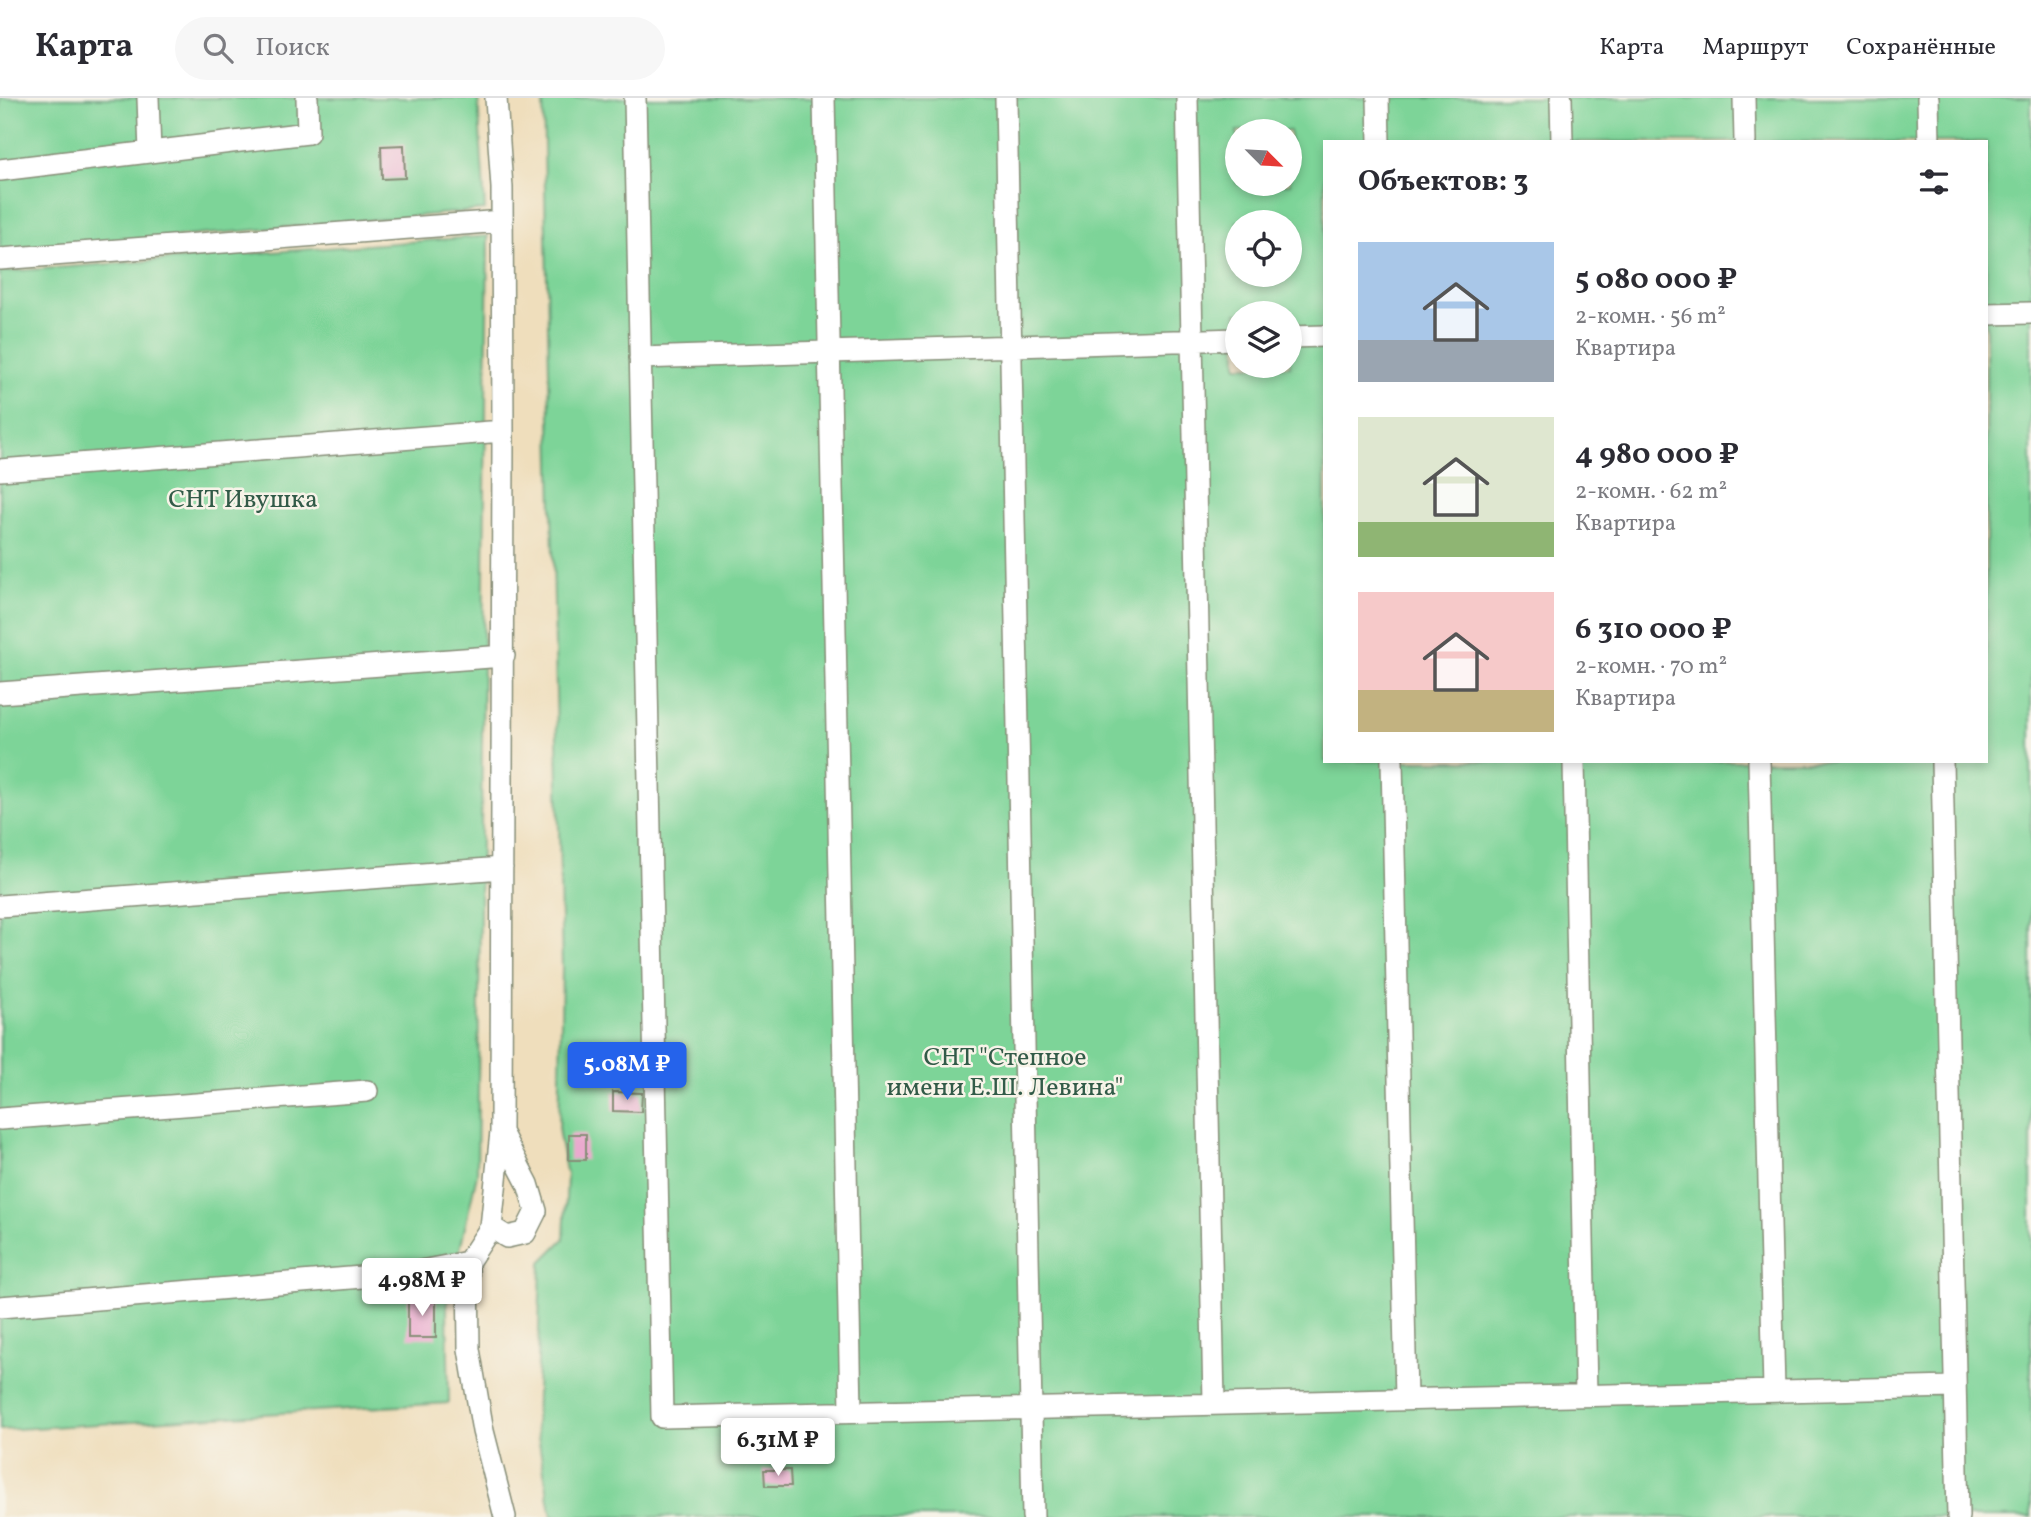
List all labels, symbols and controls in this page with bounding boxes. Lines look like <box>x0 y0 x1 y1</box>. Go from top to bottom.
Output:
search box <box>175 17 665 80</box>
text: Карта <box>35 25 133 71</box>
icon: search <box>199 29 237 67</box>
text: Поиск <box>255 30 330 66</box>
text: Карта <box>1599 31 1664 65</box>
text: Маршрут <box>1702 31 1808 65</box>
text: Сохранённые <box>1846 31 1996 65</box>
north arrow <box>1225 119 1302 196</box>
map controls <box>1225 119 1302 378</box>
text: Объектов: 3 <box>1358 161 1528 203</box>
icon: filters <box>1915 163 1953 201</box>
button: locate <box>1225 210 1302 287</box>
text: 5 080 000 ₽ <box>1575 259 1737 301</box>
icon: home <box>1414 270 1498 354</box>
button: layers <box>1225 301 1302 378</box>
text: 2-комн. · 56 m² <box>1575 301 1726 333</box>
text: Квартира <box>1575 333 1676 365</box>
text: 4 980 000 ₽ <box>1575 434 1739 476</box>
icon: home <box>1414 445 1498 529</box>
text: 2-комн. · 62 m² <box>1575 476 1727 508</box>
park label: СНТ Ивушка <box>168 482 318 518</box>
text: Квартира <box>1575 508 1676 540</box>
text: 6 310 000 ₽ <box>1575 609 1732 651</box>
icon: home <box>1414 620 1498 704</box>
text: 2-комн. · 70 m² <box>1575 651 1727 683</box>
text: Квартира <box>1575 683 1676 715</box>
park label: СНТ "Степное имени Е.Ш. Левина" <box>887 1040 1124 1106</box>
pin: 5.08M ₽ <box>562 1042 692 1102</box>
text: 5.08M ₽ <box>584 1049 670 1081</box>
pin: 4.98M ₽ <box>357 1258 487 1318</box>
text: 4.98M ₽ <box>378 1265 466 1297</box>
pin: 6.31M ₽ <box>713 1418 843 1478</box>
text: 6.31M ₽ <box>737 1425 819 1457</box>

